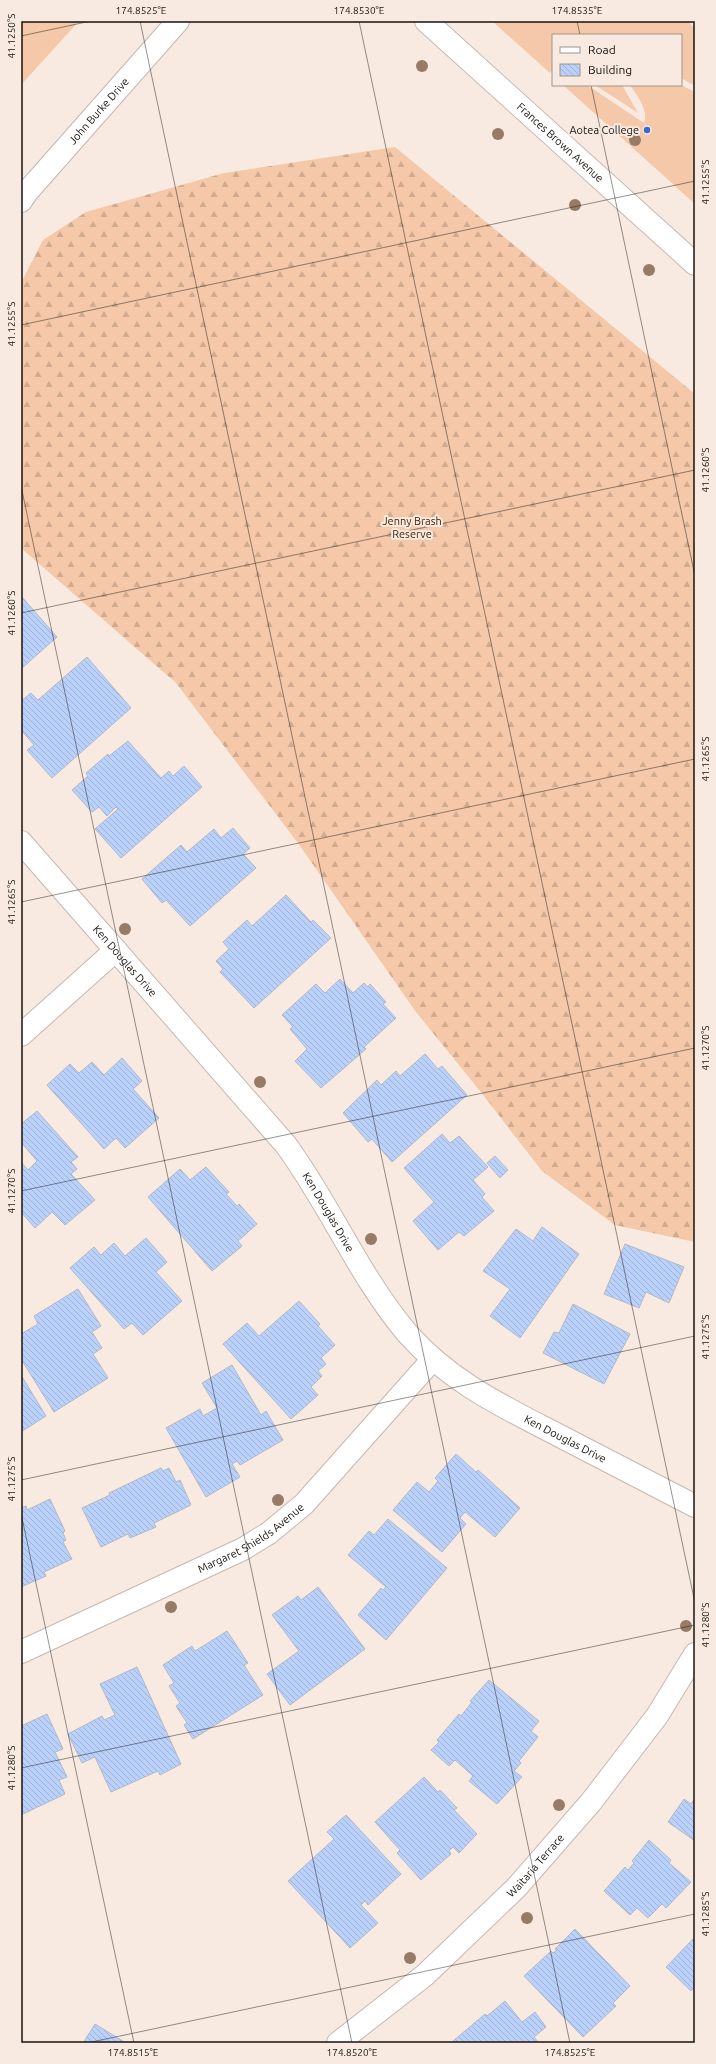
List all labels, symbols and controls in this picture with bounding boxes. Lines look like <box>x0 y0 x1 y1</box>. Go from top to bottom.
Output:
text: 174.8525°E <box>116 5 167 16</box>
text: 174.8530°E <box>334 5 385 16</box>
text: 174.8535°E <box>552 5 603 16</box>
text: 41.1250°S <box>6 14 17 58</box>
legend <box>552 34 682 86</box>
text: Road <box>588 43 616 56</box>
text: Building <box>588 63 632 76</box>
street label: John Burke Drive <box>66 75 131 147</box>
street label: Frances Brown Avenue <box>515 100 606 184</box>
place label: Aotea College <box>569 124 639 136</box>
marker: Aotea College <box>642 125 652 135</box>
text: 41.1255°S <box>700 160 711 204</box>
text: 41.1255°S <box>6 302 17 346</box>
text: 41.1260°S <box>700 448 711 492</box>
park label: Jenny Brash Reserve <box>382 515 442 540</box>
text: 41.1260°S <box>6 591 17 635</box>
text: 41.1265°S <box>700 737 711 781</box>
text: 41.1265°S <box>6 880 17 924</box>
street label: Ken Douglas Drive <box>91 923 159 999</box>
text: 41.1270°S <box>700 1026 711 1070</box>
text: 41.1270°S <box>6 1169 17 1213</box>
street label: Ken Douglas Drive <box>300 1170 357 1254</box>
text: 41.1275°S <box>700 1315 711 1359</box>
street label: Ken Douglas Drive <box>522 1413 608 1465</box>
text: 41.1275°S <box>6 1457 17 1501</box>
street label: Margaret Shields Avenue <box>196 1501 306 1575</box>
text: 41.1280°S <box>700 1603 711 1647</box>
text: 41.1280°S <box>6 1746 17 1790</box>
street label: Waitaria Terrace <box>504 1831 566 1900</box>
text: 41.1285°S <box>700 1892 711 1936</box>
text: 174.8515°E <box>108 2047 159 2058</box>
text: 174.8520°E <box>327 2047 378 2058</box>
text: 174.8525°E <box>545 2047 596 2058</box>

